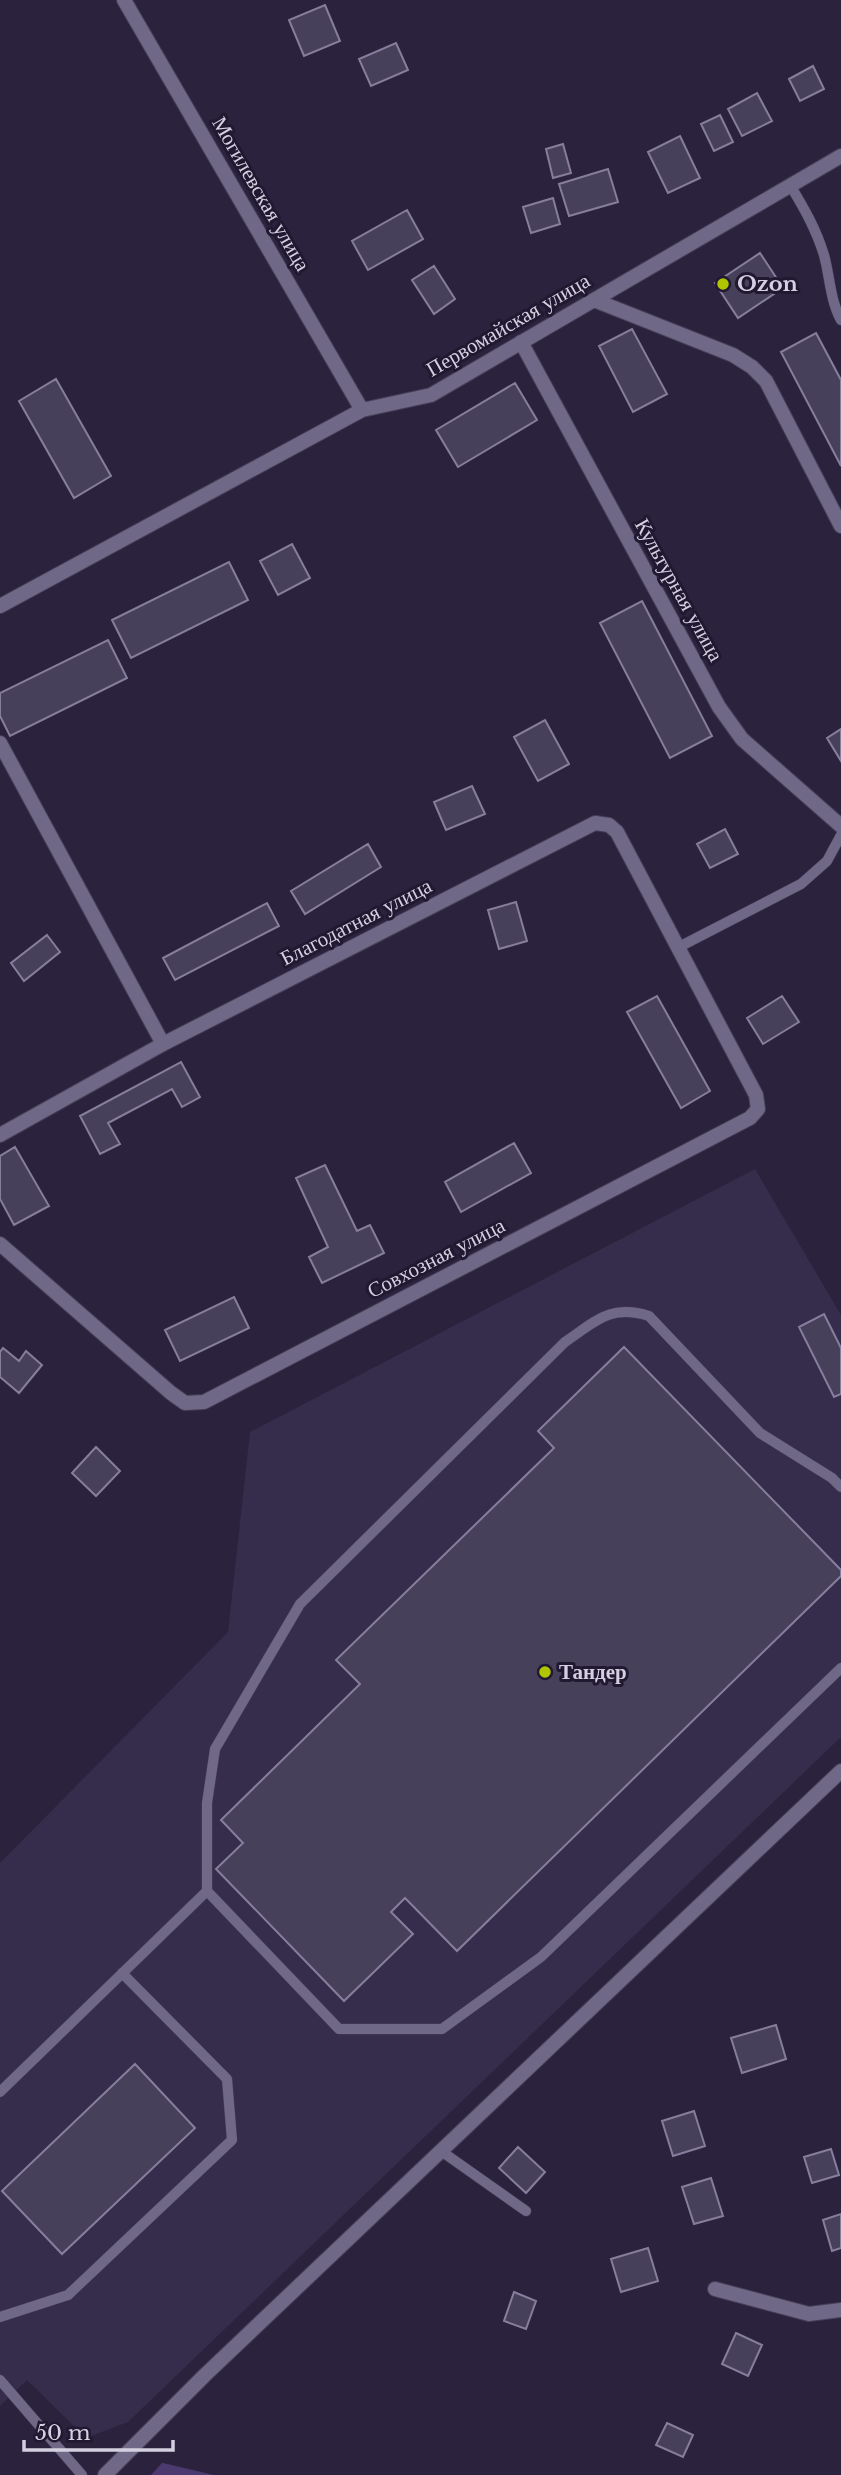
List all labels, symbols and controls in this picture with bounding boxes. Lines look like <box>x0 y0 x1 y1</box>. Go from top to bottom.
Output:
street label: Могилевская улица <box>206 112 316 276</box>
street label: Первомайская улица <box>422 267 595 382</box>
place label: Ozon <box>737 271 798 297</box>
marker: Ozon <box>715 276 731 292</box>
street label: Культурная улица <box>629 514 729 667</box>
street label: Благодатная улица <box>276 872 437 971</box>
street label: Совхозная улица <box>363 1212 510 1304</box>
place label: Тандер <box>559 1659 627 1685</box>
marker: Тандер <box>537 1664 553 1680</box>
scale bar <box>24 2408 173 2452</box>
text: 50 m <box>35 2420 91 2446</box>

